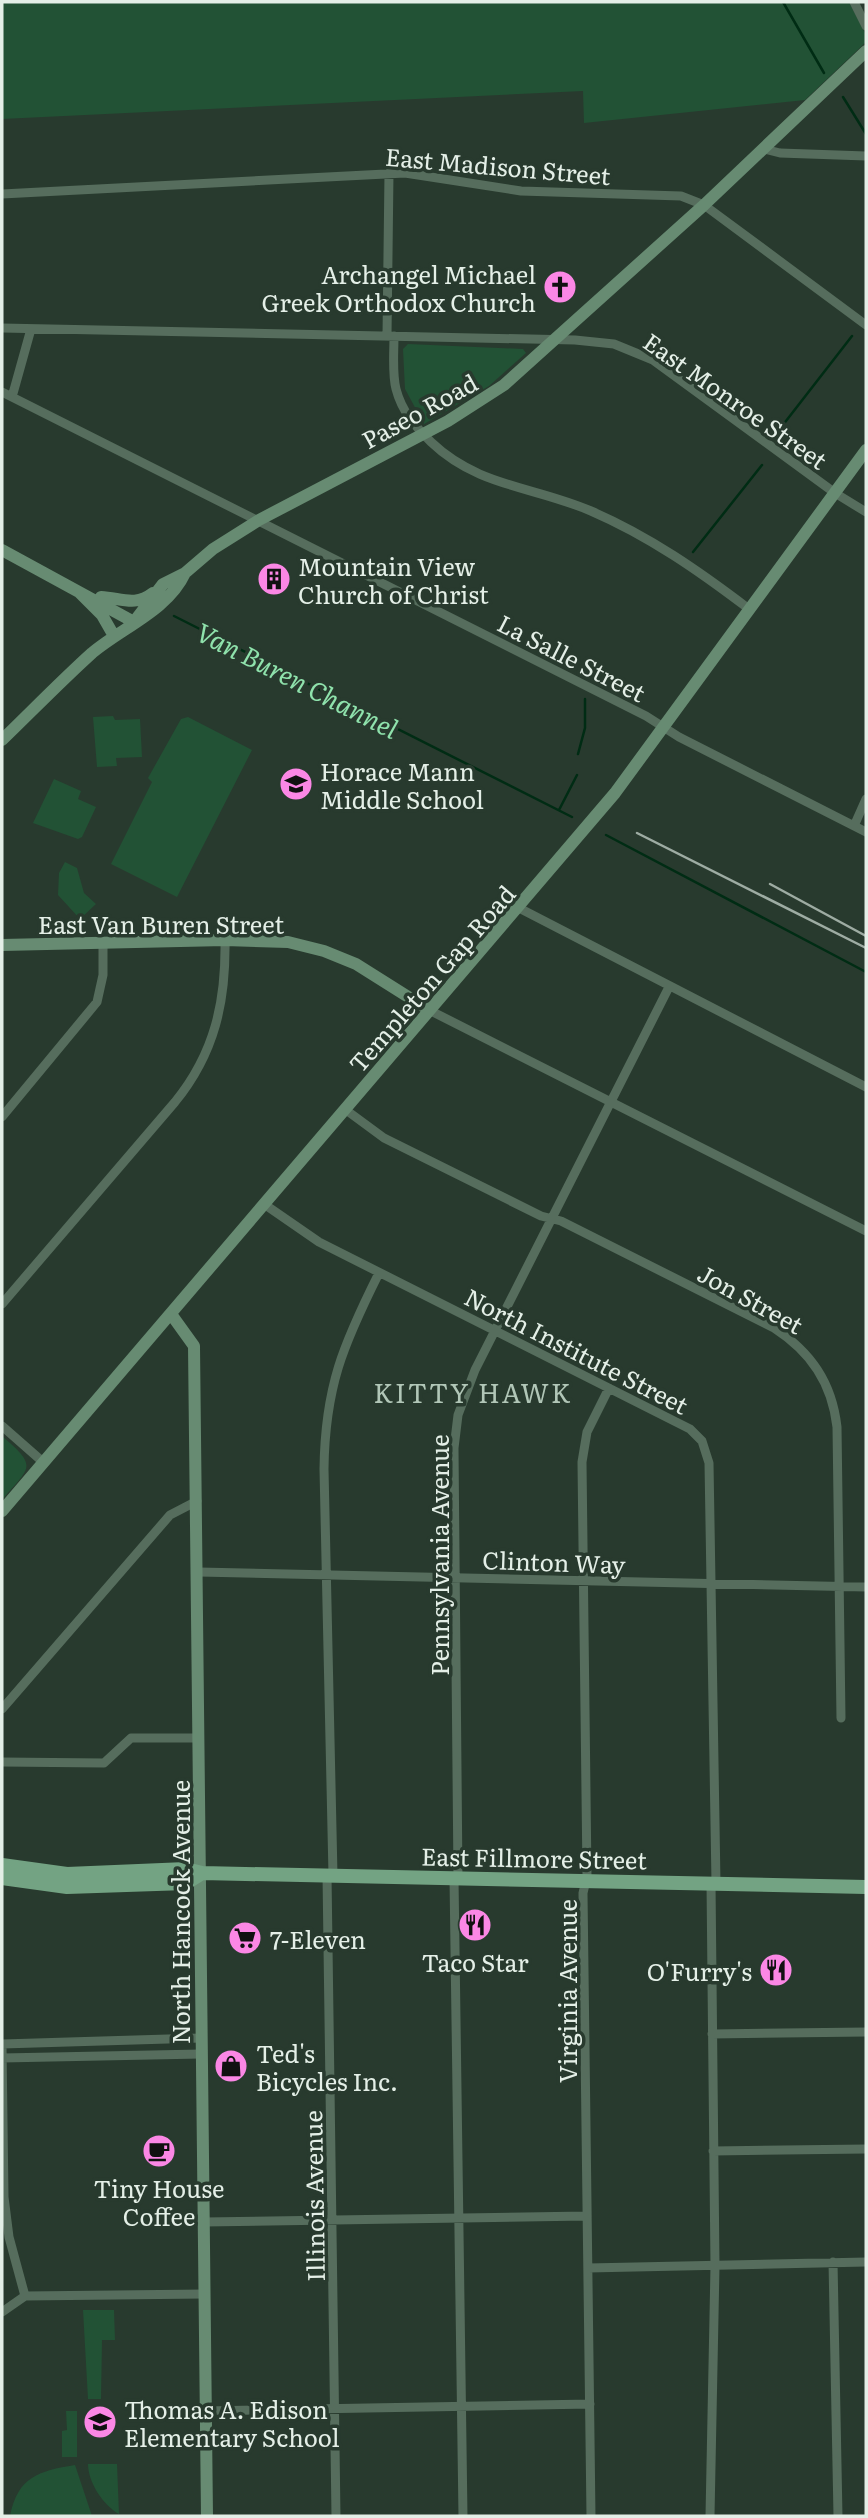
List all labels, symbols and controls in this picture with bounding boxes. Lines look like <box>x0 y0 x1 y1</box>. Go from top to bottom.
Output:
street label: East Madison Street <box>384 138 612 192</box>
place label: Archangel Michael Greek Orthodox Church <box>262 256 536 319</box>
church icon: Archangel Michael Greek Orthodox Church <box>541 268 579 306</box>
street label: East Monroe Street <box>637 323 835 477</box>
street label: Paseo Road <box>355 364 484 456</box>
place label: Mountain View Church of Christ <box>298 548 489 611</box>
building icon: Mountain View Church of Christ <box>255 560 293 598</box>
street label: La Salle Street <box>492 605 652 709</box>
water label: Van Buren Channel <box>190 611 406 747</box>
place label: Horace Mann Middle School <box>320 753 484 816</box>
school or university icon: Horace Mann Middle School <box>277 765 315 803</box>
street label: Templeton Gap Road <box>340 876 523 1079</box>
street label: East Van Buren Street <box>38 906 284 941</box>
street label: Jon Street <box>692 1255 810 1341</box>
street label: North Institute Street <box>459 1278 695 1422</box>
district label: KITTY HAWK <box>373 1372 573 1411</box>
street label: Pennsylvania Avenue <box>421 1434 456 1676</box>
street label: Clinton Way <box>482 1541 626 1581</box>
street label: North Hancock Avenue <box>162 1780 197 2044</box>
street label: East Fillmore Street <box>421 1838 647 1876</box>
street label: Virginia Avenue <box>549 1899 584 2083</box>
restaurant icon: Taco Star <box>456 1906 494 1944</box>
supermarket icon: 7-Eleven <box>226 1919 264 1957</box>
place label: 7-Eleven <box>270 1921 366 1956</box>
place label: Taco Star <box>421 1944 529 1979</box>
restaurant icon: O'Furry's <box>757 1951 795 1989</box>
place label: O'Furry's <box>647 1953 752 1988</box>
place label: Ted's Bicycles Inc. <box>256 2035 398 2098</box>
shop icon: Ted's Bicycles Inc. <box>212 2047 250 2085</box>
street label: Illinois Avenue <box>294 2110 332 2282</box>
cafe icon: Tiny House Coffee <box>140 2132 178 2170</box>
place label: Tiny House Coffee <box>93 2170 225 2233</box>
place label: Thomas A. Edison Elementary School <box>124 2391 340 2454</box>
school or university icon: Thomas A. Edison Elementary School <box>81 2403 119 2441</box>

